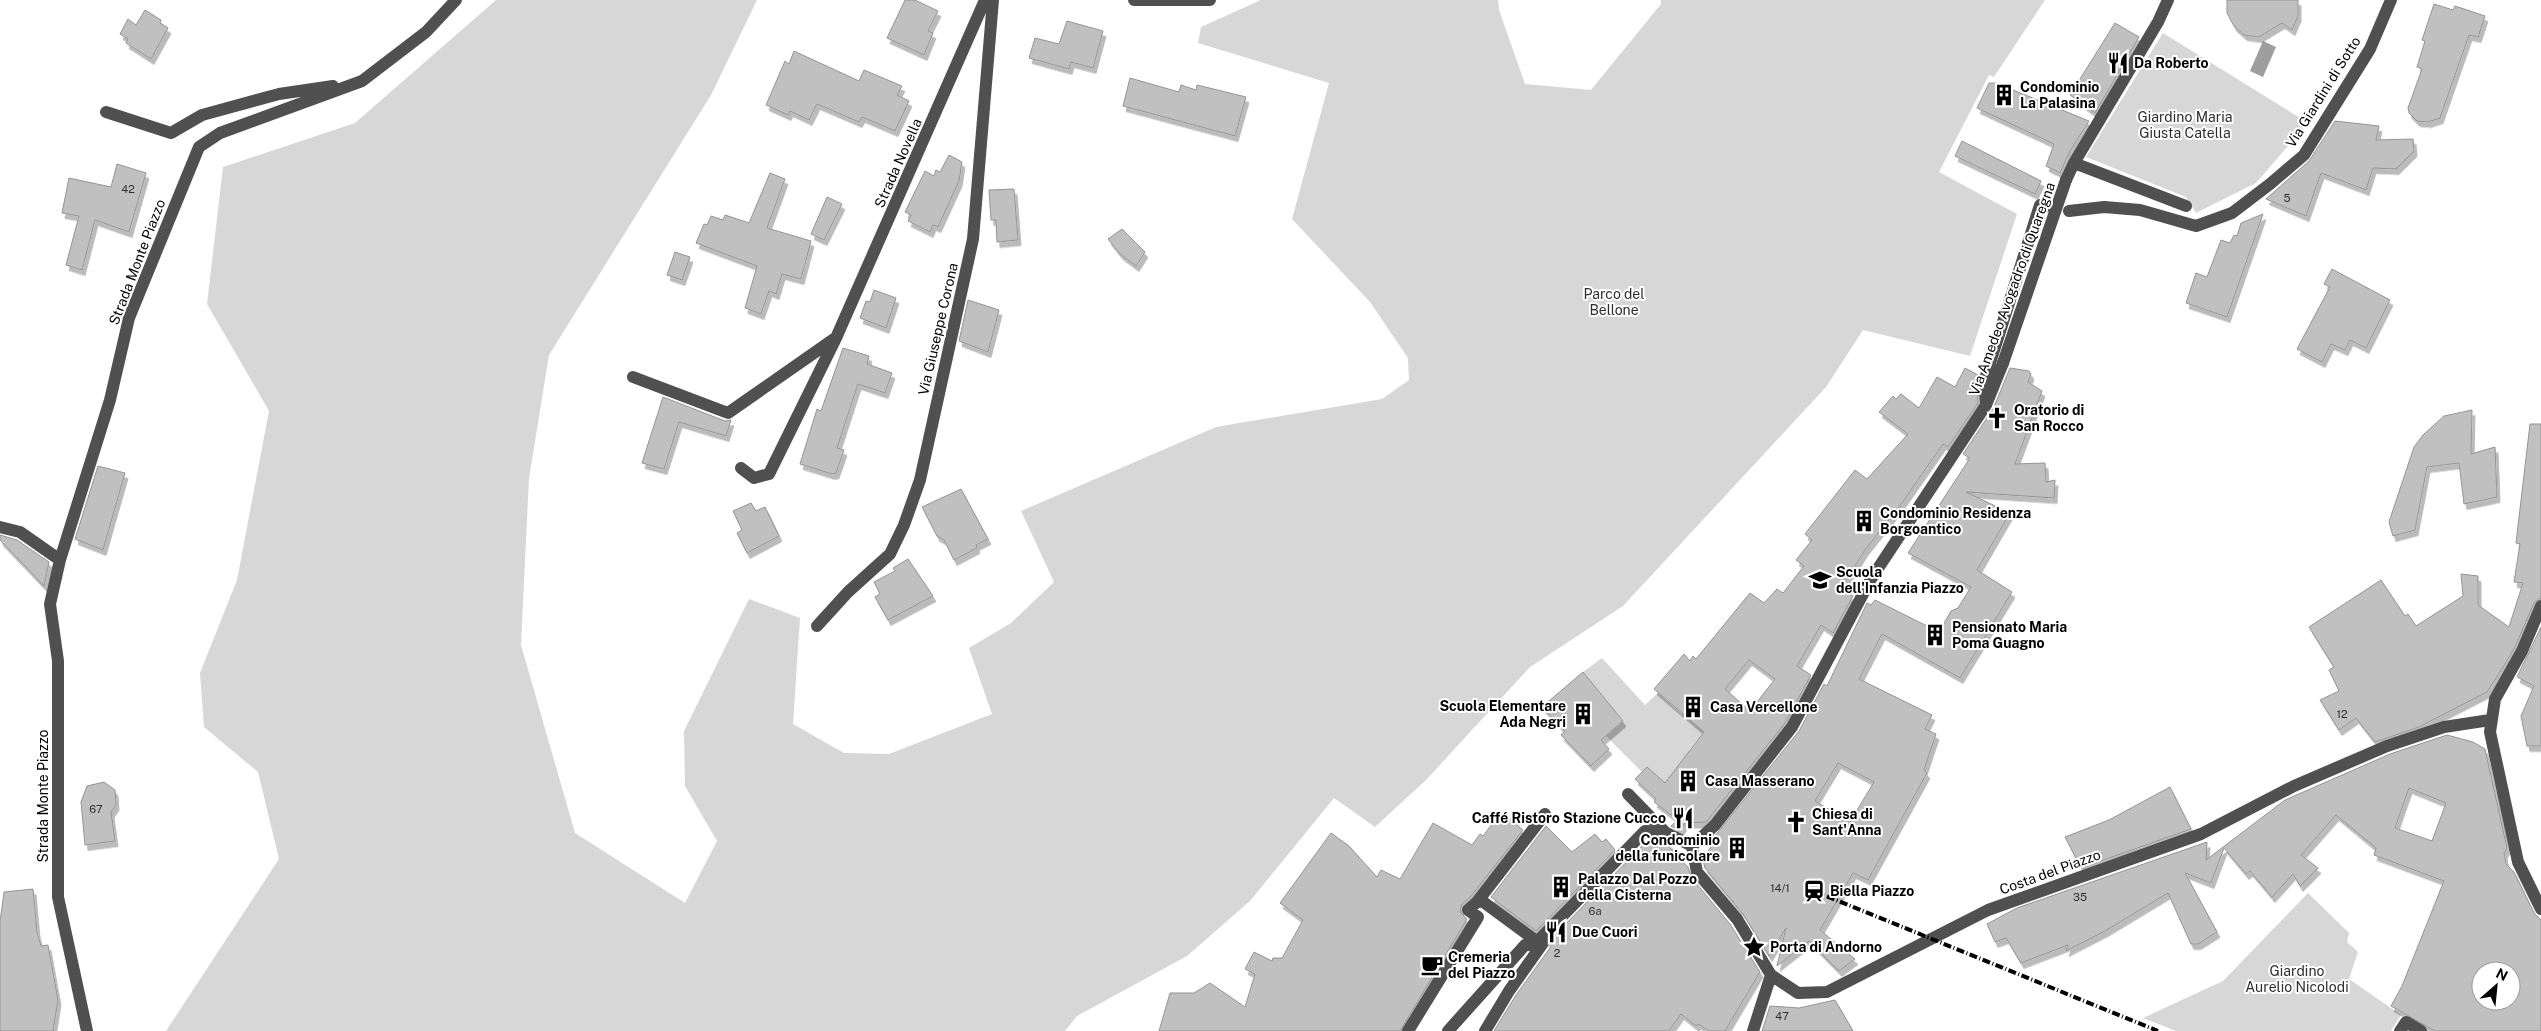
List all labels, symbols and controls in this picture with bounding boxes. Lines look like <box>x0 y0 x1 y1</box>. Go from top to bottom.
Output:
street label: Via Giardini di Sotto <box>2282 33 2364 150</box>
restaurant icon: Da Roberto <box>2105 50 2131 76</box>
place label: Da Roberto <box>2134 55 2209 71</box>
place label: Condominio La Palasina <box>2020 79 2099 111</box>
building icon: Condominio La Palasina <box>1991 82 2017 108</box>
park label: Giardino Maria Giusta Catella <box>2138 109 2232 141</box>
street label: Strada Novella <box>871 116 925 210</box>
street label: Via Amedeo Avogadro di Quaregna <box>1966 180 2058 398</box>
house number: 42 <box>121 183 135 195</box>
house number: 5 <box>2283 192 2291 204</box>
street label: Strada Monte Piazzo <box>106 197 168 327</box>
street label: Via Giuseppe Corona <box>915 261 961 397</box>
park label: Parco del Bellone <box>1583 286 1645 318</box>
place label: Oratorio di San Rocco <box>2014 402 2084 434</box>
church icon: Oratorio di San Rocco <box>1984 405 2010 431</box>
place label: Condominio Residenza Borgoantico <box>1880 505 2031 537</box>
building icon: Condominio Residenza Borgoantico <box>1851 508 1877 534</box>
place label: Scuola dell'Infanzia Piazzo <box>1836 564 1964 596</box>
school or university icon: Scuola dell'Infanzia Piazzo <box>1807 567 1833 593</box>
place label: Pensionato Maria Poma Guagno <box>1952 619 2067 651</box>
building icon: Pensionato Maria Poma Guagno <box>1922 622 1948 648</box>
building icon: Casa Vercellone <box>1680 694 1706 720</box>
place label: Scuola Elementare Ada Negri <box>1440 698 1566 730</box>
place label: Casa Vercellone <box>1710 699 1818 715</box>
building icon: Scuola Elementare Ada Negri <box>1570 701 1596 727</box>
house number: 12 <box>2336 708 2348 720</box>
street label: Strada Monte Piazzo <box>35 729 51 863</box>
building icon: Casa Masserano <box>1675 768 1701 794</box>
place label: Casa Masserano <box>1705 773 1815 789</box>
house number: 67 <box>89 803 103 815</box>
restaurant icon: Caffé Ristoro Stazione Cucco <box>1670 805 1696 831</box>
place label: Chiesa di Sant'Anna <box>1812 806 1882 838</box>
church icon: Chiesa di Sant'Anna <box>1783 809 1809 835</box>
place label: Caffé Ristoro Stazione Cucco <box>1472 810 1666 826</box>
place label: Condominio della funicolare <box>1615 832 1720 864</box>
building icon: Condominio della funicolare <box>1724 835 1750 861</box>
street label: Costa del Piazzo <box>1997 846 2103 898</box>
place label: Palazzo Dal Pozzo della Cisterna <box>1578 871 1697 903</box>
building icon: Palazzo Dal Pozzo della Cisterna <box>1548 874 1574 900</box>
station icon: Biella Piazzo <box>1801 878 1827 904</box>
house number: 14/1 <box>1770 882 1790 894</box>
place label: Biella Piazzo <box>1830 883 1914 899</box>
house number: 35 <box>2073 891 2087 903</box>
house number: 6a <box>1589 905 1601 917</box>
restaurant icon: Due Cuori <box>1543 919 1569 945</box>
place label: Due Cuori <box>1572 924 1638 940</box>
place icon: Porta di Andorno <box>1741 934 1767 960</box>
place label: Porta di Andorno <box>1770 939 1882 955</box>
house number: 2 <box>1554 947 1561 959</box>
place label: Cremeria del Piazzo <box>1448 949 1515 981</box>
cafe icon: Cremeria del Piazzo <box>1419 952 1445 978</box>
north arrow <box>2471 961 2521 1011</box>
park label: Giardino Aurelio Nicolodi <box>2245 963 2349 995</box>
text: N <box>2493 965 2510 984</box>
house number: 47 <box>1775 1010 1789 1022</box>

